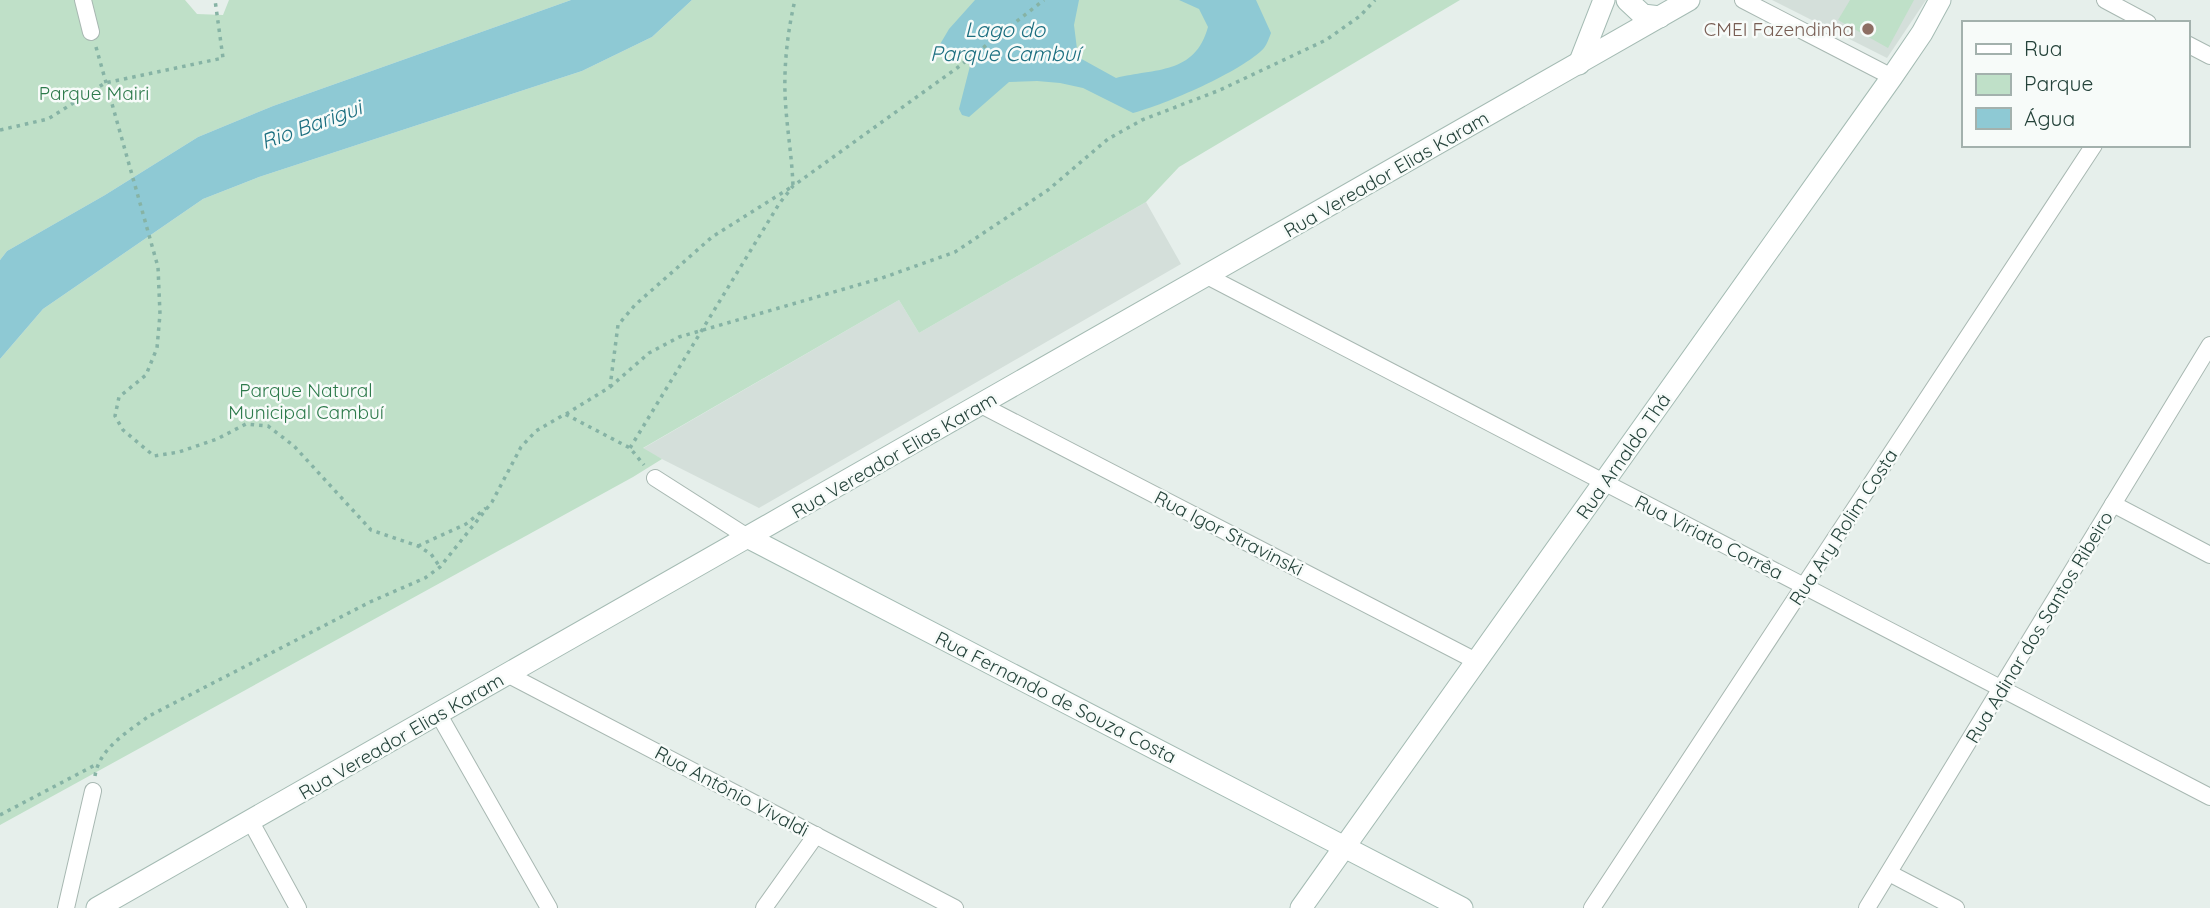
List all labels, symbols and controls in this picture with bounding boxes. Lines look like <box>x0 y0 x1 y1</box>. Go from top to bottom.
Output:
water label: Lago do Parque Cambuí <box>930 16 1084 66</box>
place label: CMEI Fazendinha <box>1704 17 1854 41</box>
marker: CMEI Fazendinha <box>1860 21 1876 37</box>
legend <box>1962 21 2189 147</box>
text: Rua <box>2024 35 2063 61</box>
text: Parque <box>2024 70 2093 96</box>
park label: Parque Mairi <box>39 81 149 105</box>
water label: Rio Barigui <box>257 93 367 154</box>
street label: Rua Vereador Elias Karam <box>1279 105 1493 243</box>
text: Água <box>2024 105 2075 131</box>
park label: Parque Natural Municipal Cambuí <box>228 378 385 424</box>
street label: Rua Vereador Elias Karam <box>787 386 1001 524</box>
street label: Rua Arnaldo Thá <box>1571 388 1675 524</box>
street label: Rua Ary Rolim Costa <box>1784 444 1902 610</box>
street label: Rua Igor Stravinski <box>1150 485 1308 581</box>
street label: Rua Viriato Corrêa <box>1631 489 1787 585</box>
street label: Rua Adinar dos Santos Ribeiro <box>1960 507 2118 747</box>
street label: Rua Fernando de Souza Costa <box>932 626 1180 768</box>
street label: Rua Vereador Elias Karam <box>294 667 508 805</box>
street label: Rua Antônio Vivaldi <box>651 740 813 842</box>

